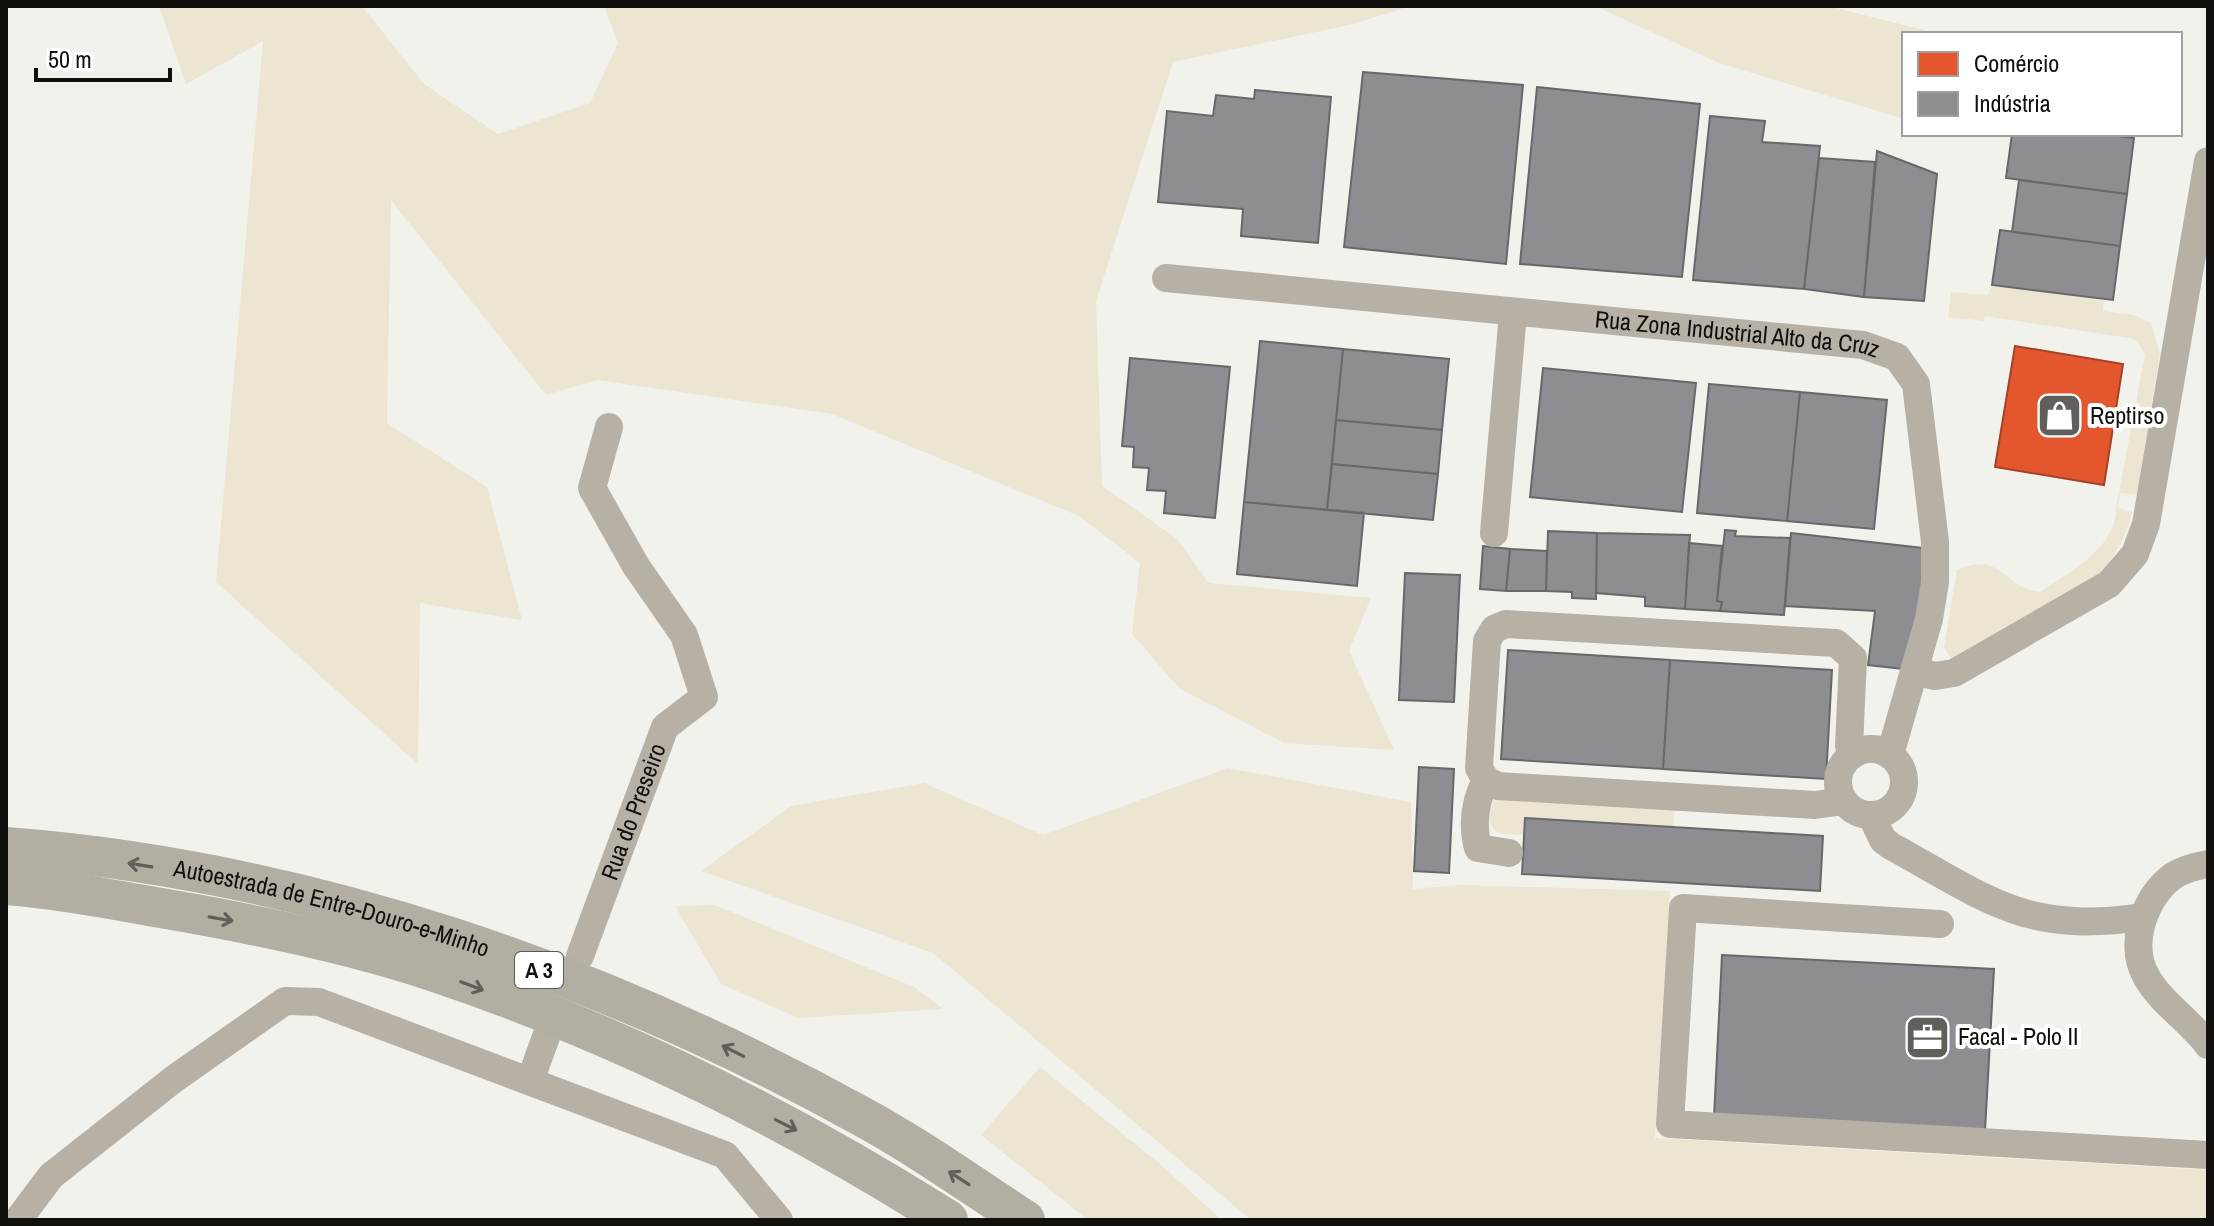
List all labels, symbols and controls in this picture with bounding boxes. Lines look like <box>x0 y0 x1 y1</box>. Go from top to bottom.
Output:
scale bar <box>36 32 170 82</box>
legend <box>1902 32 2182 136</box>
text: 50 m <box>48 43 92 75</box>
text: Comércio <box>1974 47 2059 79</box>
text: Indústria <box>1974 87 2051 119</box>
street label: Rua Zona Industrial Alto da Cruz <box>1594 302 1885 365</box>
shop icon: Reptirso <box>2035 392 2083 440</box>
place label: Reptirso <box>2090 399 2164 431</box>
street label: Rua do Preseiro <box>593 738 673 884</box>
street label: Autoestrada de Entre-Douro-e-Minho <box>170 851 494 964</box>
one-way arrow <box>128 857 153 872</box>
one-way arrow <box>208 912 233 927</box>
road number: A 3 <box>515 952 563 988</box>
one-way arrow <box>459 980 484 994</box>
office icon: Facal - Polo II <box>1903 1013 1951 1061</box>
place label: Facal - Polo II <box>1958 1020 2078 1052</box>
one-way arrow <box>721 1043 745 1058</box>
one-way arrow <box>774 1117 798 1133</box>
one-way arrow <box>949 1170 971 1187</box>

